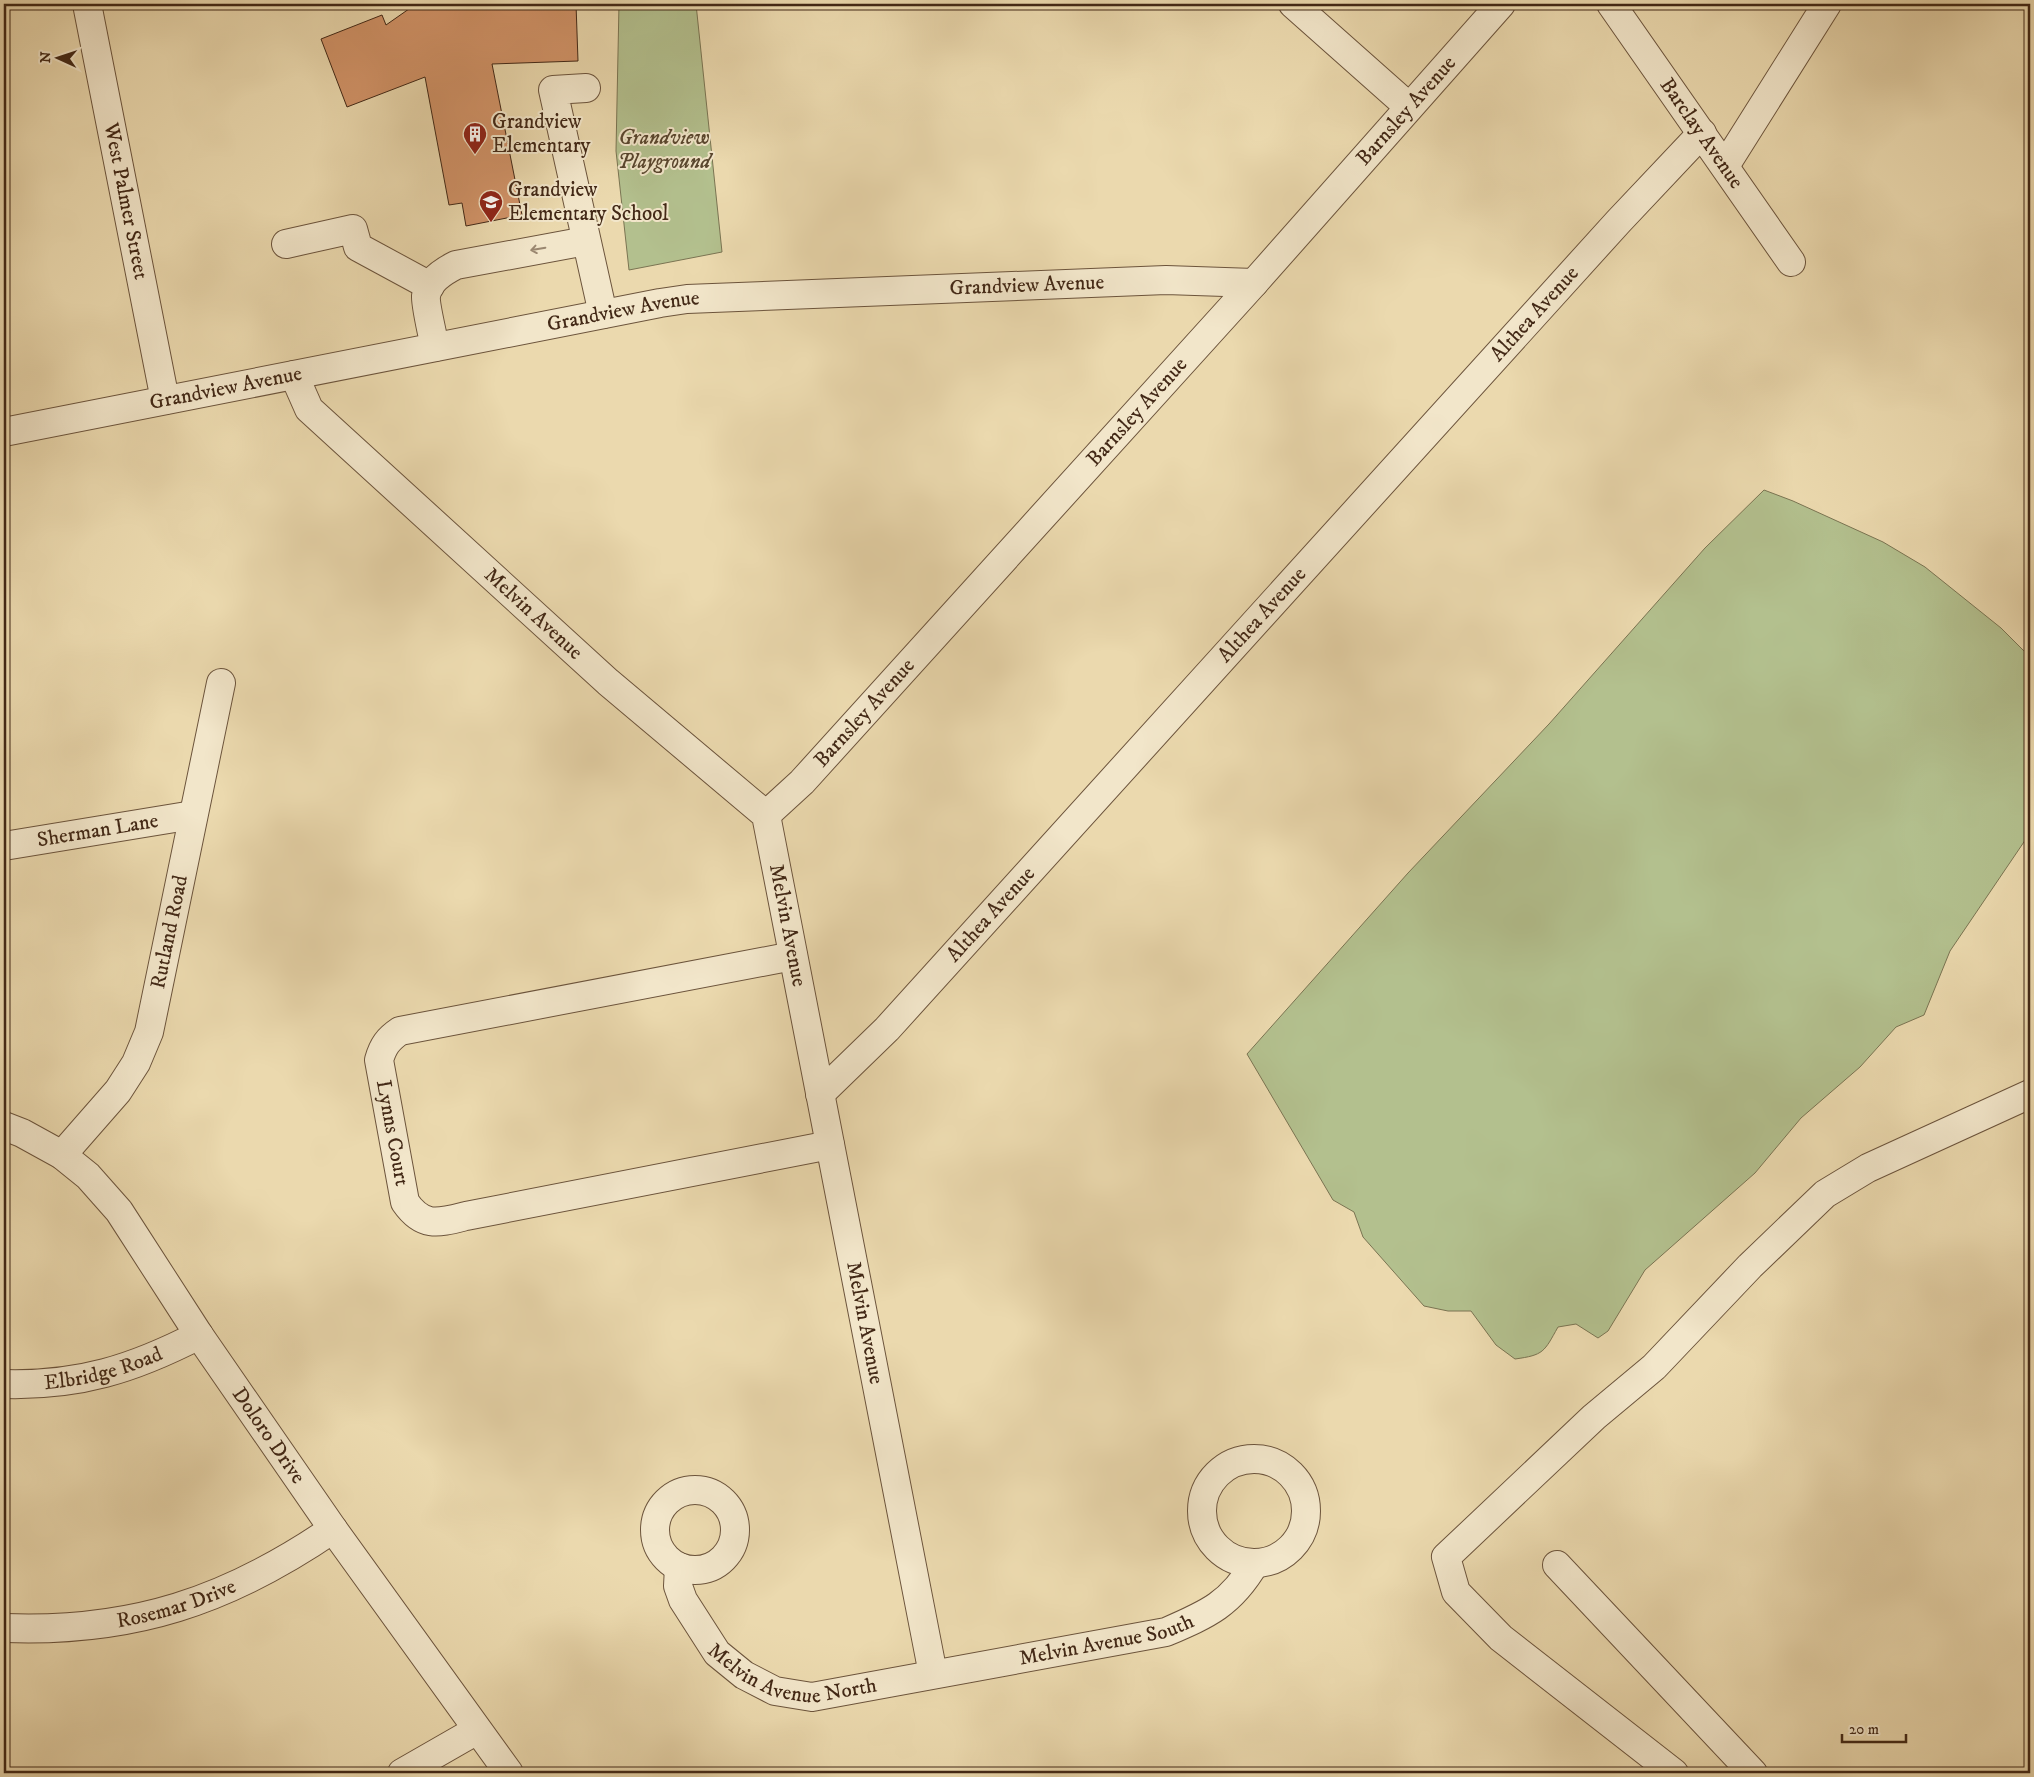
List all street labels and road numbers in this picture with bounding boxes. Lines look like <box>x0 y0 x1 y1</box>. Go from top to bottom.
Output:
street label: Barnsley Avenue <box>1351 50 1462 171</box>
street label: Barclay Avenue <box>1654 73 1749 194</box>
street label: West Palmer Street <box>98 120 154 282</box>
street label: Althea Avenue <box>1485 261 1585 367</box>
street label: Grandview Avenue <box>949 269 1105 302</box>
street label: Grandview Avenue <box>545 286 700 338</box>
street label: Barnsley Avenue <box>1081 352 1193 472</box>
street label: Grandview Avenue <box>147 361 304 416</box>
street label: Melvin Avenue <box>479 562 588 666</box>
street label: Althea Avenue <box>1212 562 1312 668</box>
street label: Barnsley Avenue <box>809 653 921 773</box>
street label: Sherman Lane <box>35 808 161 853</box>
street label: Althea Avenue <box>941 861 1041 968</box>
street label: Melvin Avenue <box>763 862 812 989</box>
street label: Rutland Road <box>145 872 194 991</box>
street label: Lynns Court <box>370 1078 415 1188</box>
street label: Melvin Avenue <box>840 1259 889 1387</box>
street label: Elbridge Road <box>43 1341 167 1396</box>
street label: Doloro Drive <box>226 1382 311 1489</box>
street label: Rosemar Drive <box>115 1573 240 1634</box>
street label: Melvin Avenue South <box>1017 1608 1198 1672</box>
street label: Melvin Avenue North <box>702 1637 879 1710</box>

